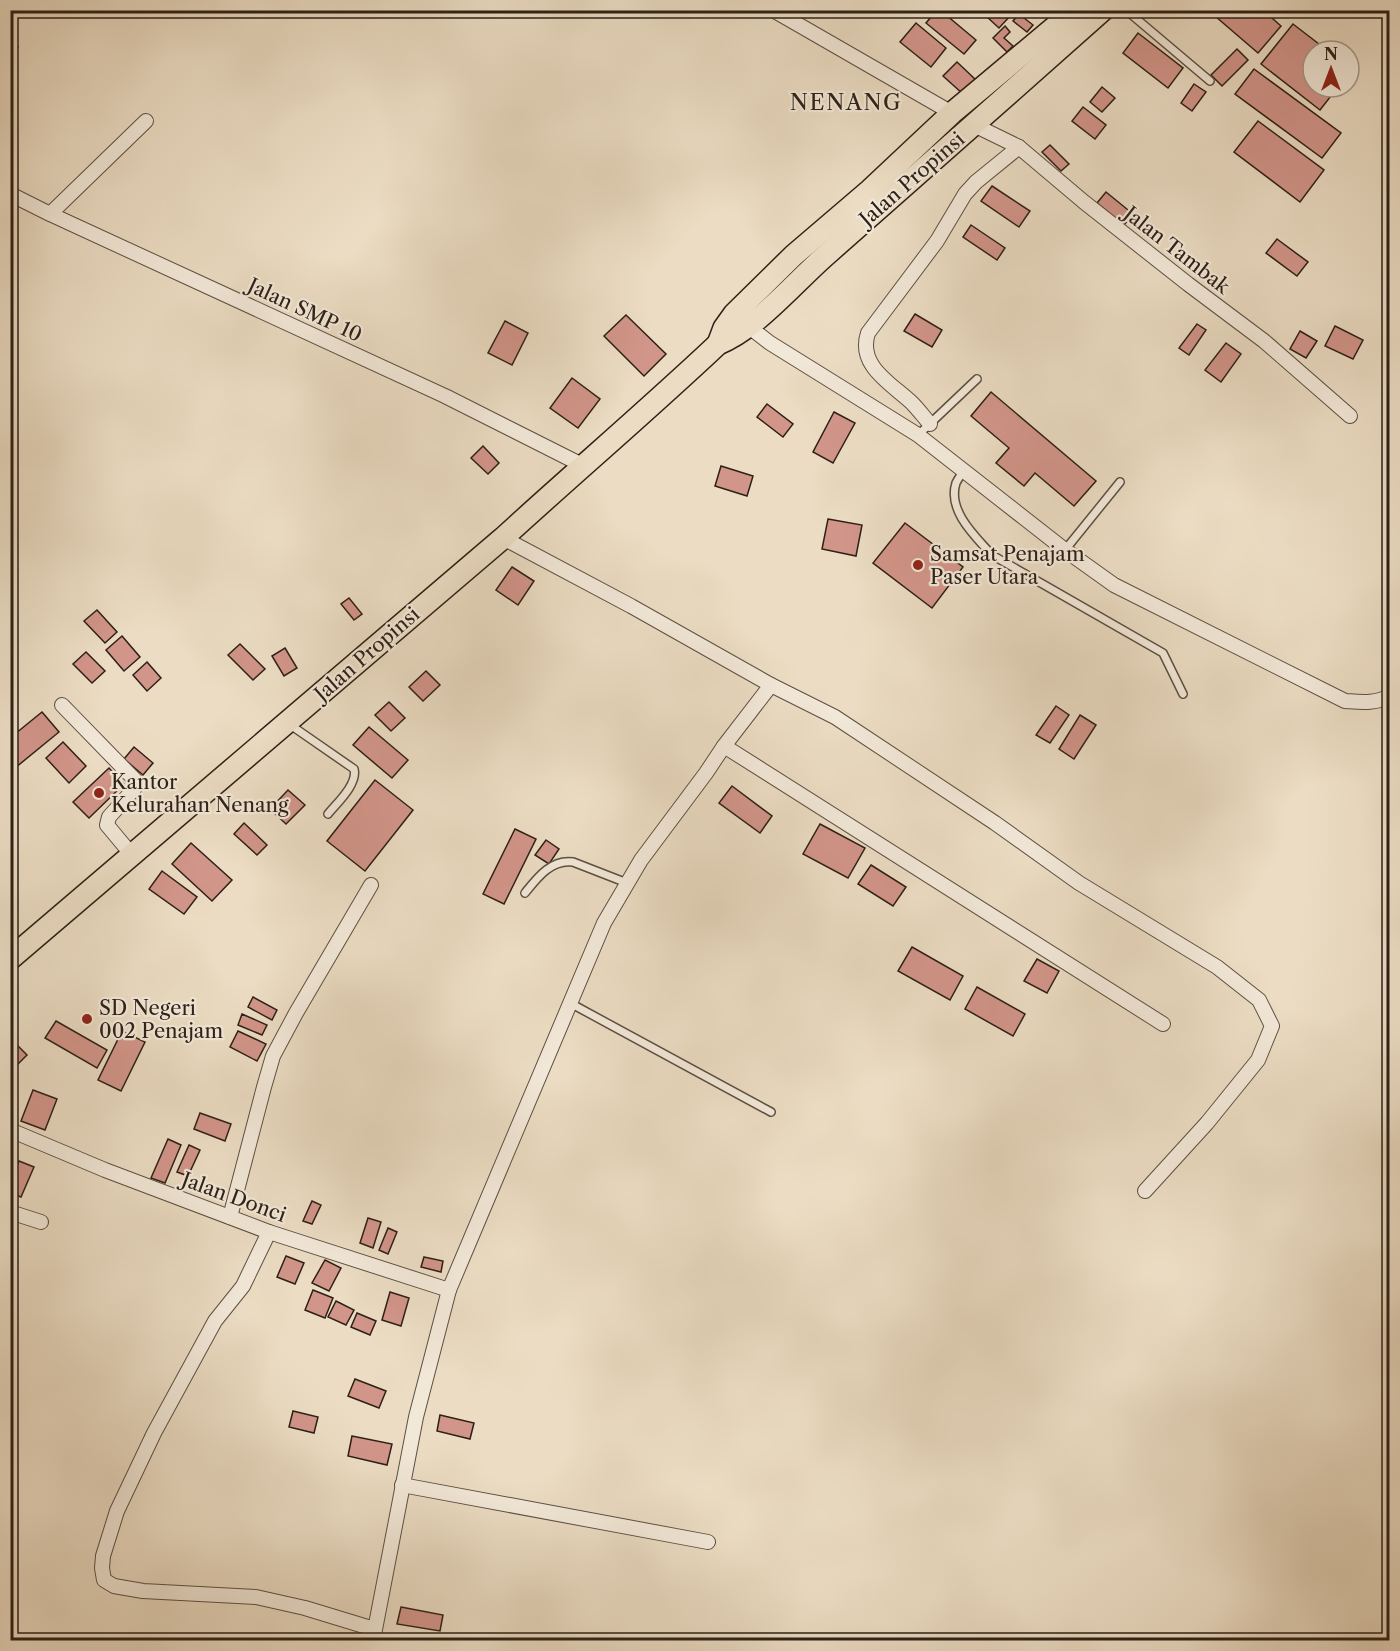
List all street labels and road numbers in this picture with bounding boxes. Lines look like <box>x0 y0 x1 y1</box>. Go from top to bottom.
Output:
street label: Jalan Propinsi <box>852 127 969 233</box>
street label: Jalan Tambak <box>1117 199 1236 300</box>
street label: Jalan SMP 10 <box>241 272 366 347</box>
street label: Jalan Propinsi <box>307 602 424 708</box>
street label: Jalan Donci <box>176 1166 289 1227</box>

